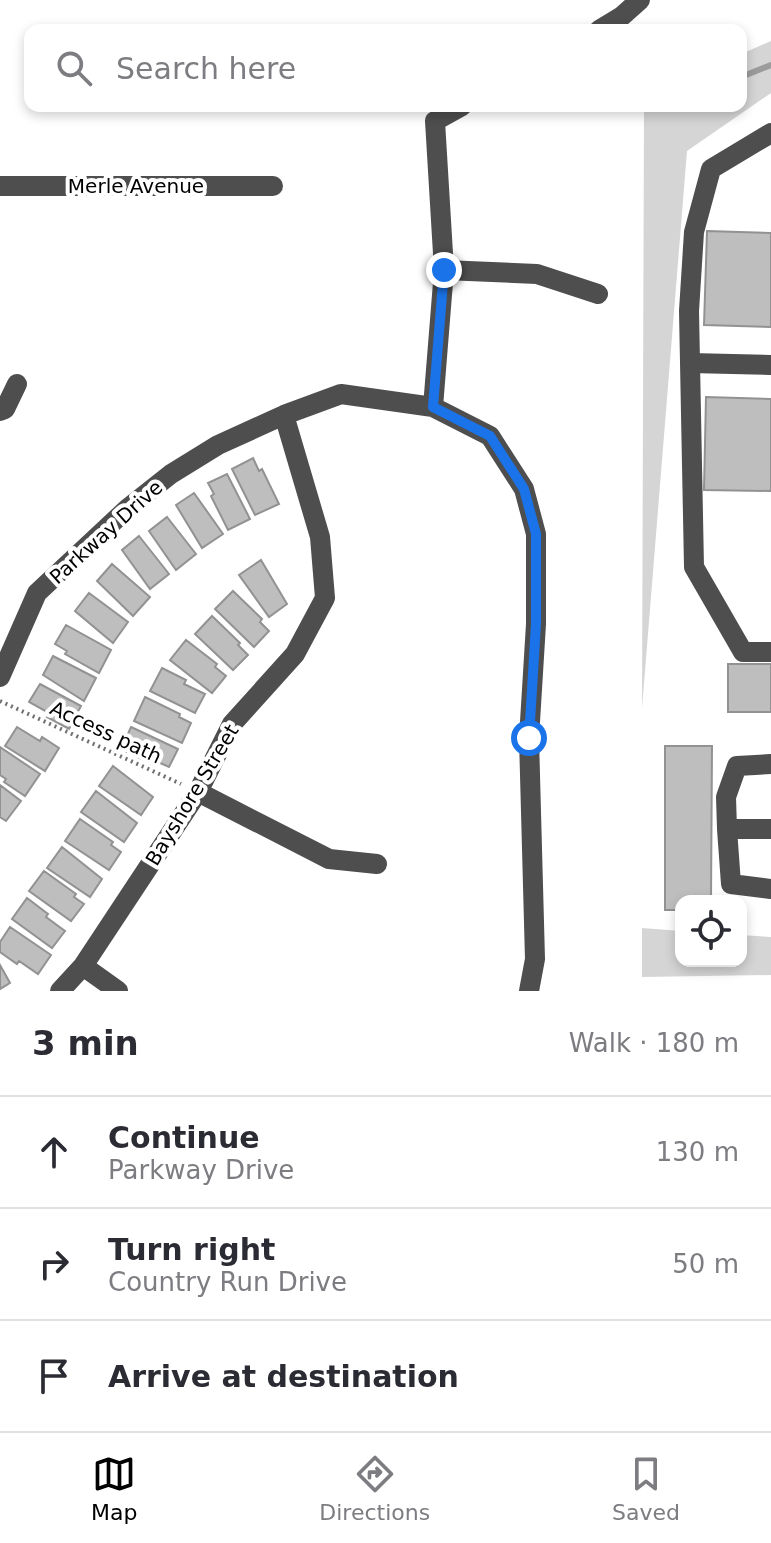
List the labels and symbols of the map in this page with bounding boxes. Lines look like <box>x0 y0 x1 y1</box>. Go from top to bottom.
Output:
street label: Merle Avenue <box>68 174 204 198</box>
route end <box>426 252 462 288</box>
street label: Parkway Drive <box>45 475 167 589</box>
street label: Access path <box>46 696 166 768</box>
street label: Bayshore Street <box>140 720 244 870</box>
route start <box>511 720 547 756</box>

